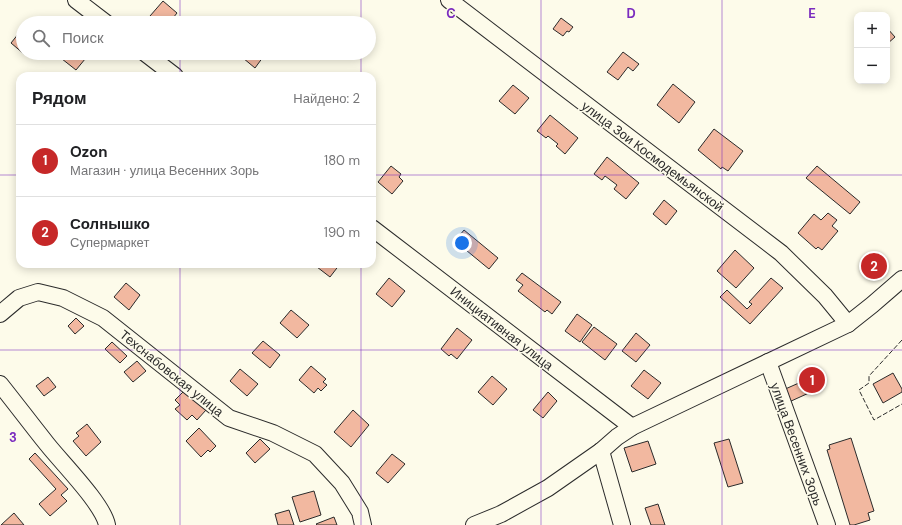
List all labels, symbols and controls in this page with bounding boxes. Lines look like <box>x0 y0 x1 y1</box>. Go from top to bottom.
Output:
text: C <box>446 5 456 22</box>
text: D <box>626 5 636 22</box>
text: E <box>808 5 816 22</box>
map controls <box>854 12 890 84</box>
button: + <box>854 12 890 48</box>
search box <box>16 16 376 60</box>
icon: search <box>30 27 52 49</box>
text: Поиск <box>62 28 104 48</box>
button: − <box>854 48 890 84</box>
text: Рядом <box>32 87 87 109</box>
text: Найдено: 2 <box>293 90 360 107</box>
street label: улица Зои Космодемьянской <box>578 97 727 215</box>
text: Ozon <box>70 142 108 162</box>
text: 1 <box>43 152 47 169</box>
text: 180 m <box>324 152 360 169</box>
text: Магазин · улица Весенних Зорь <box>70 162 259 179</box>
text: Солнышко <box>70 214 150 234</box>
text: 2 <box>41 224 49 241</box>
text: 190 m <box>324 224 360 241</box>
your location <box>452 233 472 253</box>
text: Супермаркет <box>70 234 149 251</box>
pin: 2 <box>861 251 887 281</box>
street label: Инициативная улица <box>447 283 557 374</box>
street label: Техснабовская улица <box>116 326 228 421</box>
pin: 1 <box>799 365 825 395</box>
street label: улица Весенних Зорь <box>766 380 827 508</box>
text: 3 <box>9 429 17 446</box>

